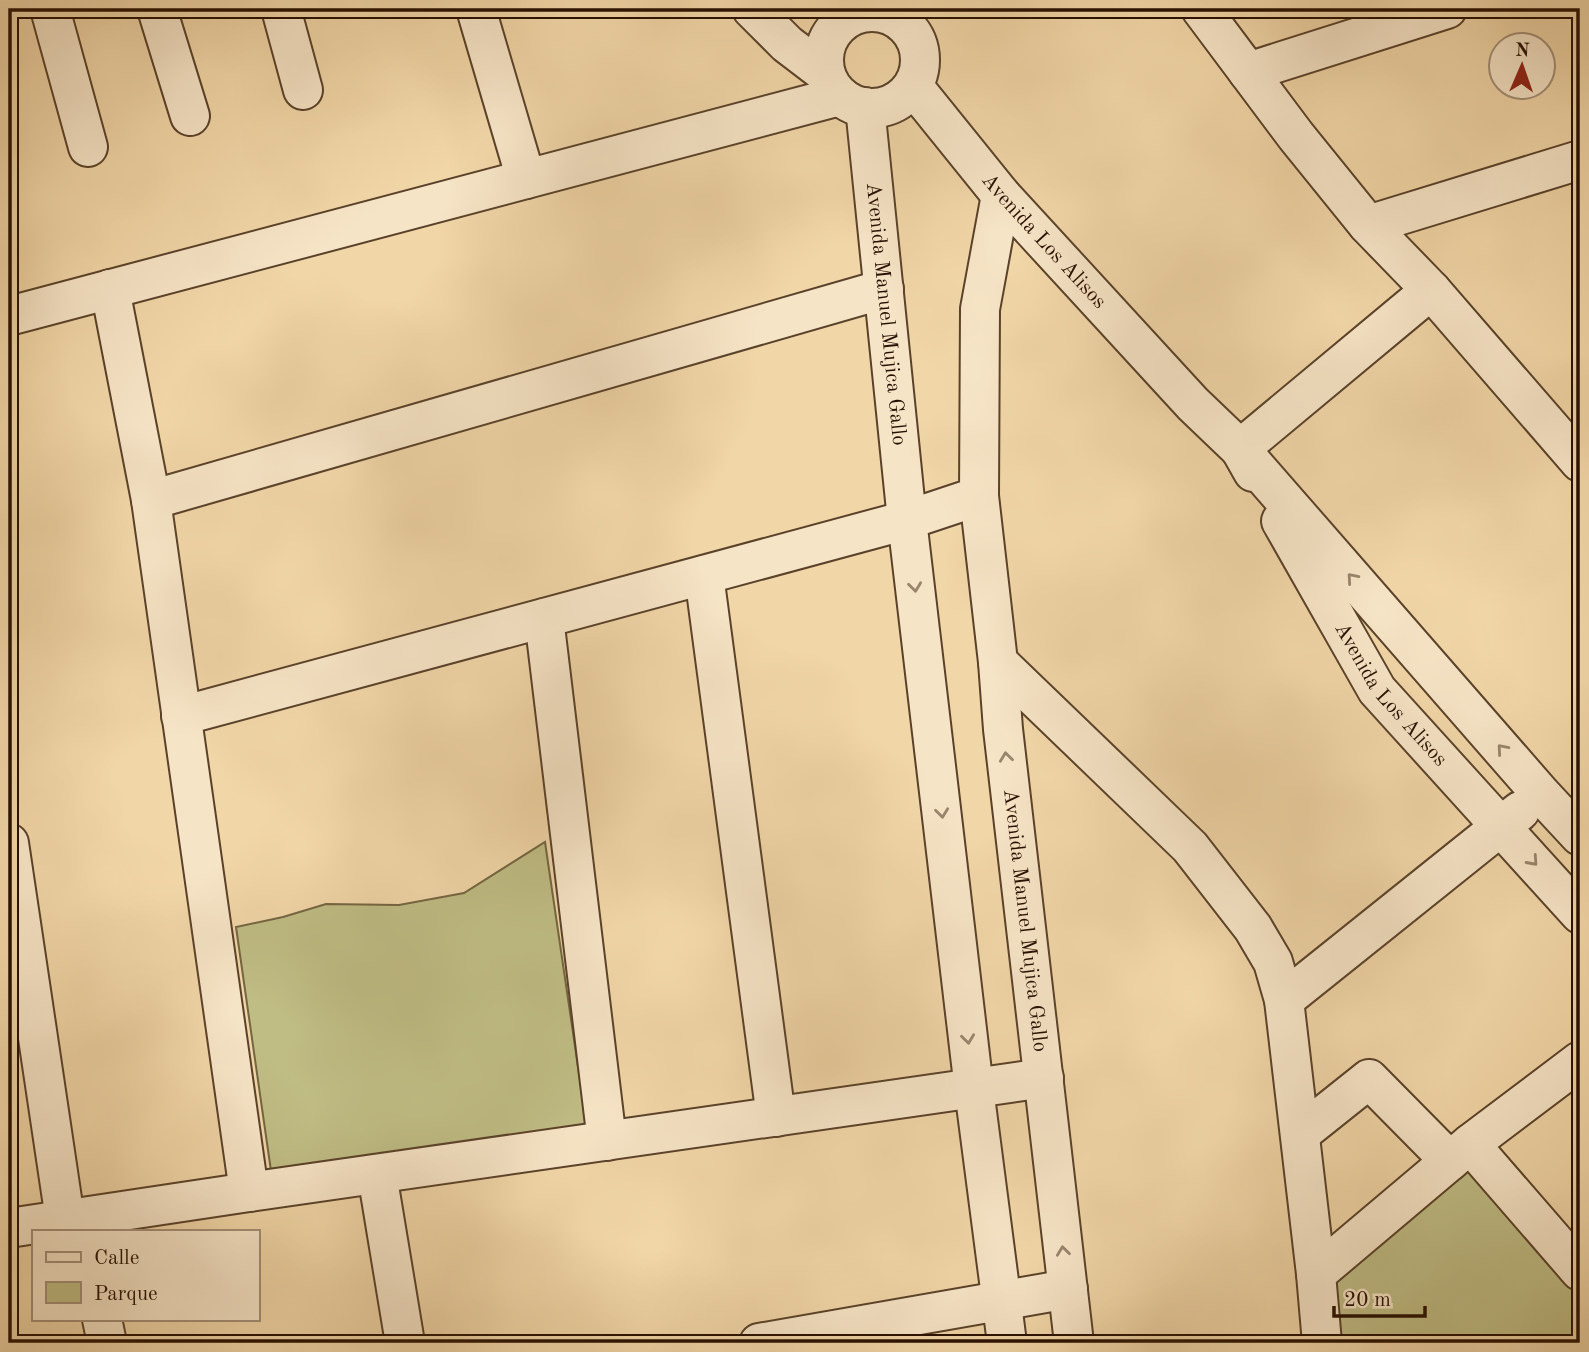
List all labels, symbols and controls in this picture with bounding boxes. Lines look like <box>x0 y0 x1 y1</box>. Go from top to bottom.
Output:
north arrow <box>1488 32 1558 102</box>
text: N <box>1515 42 1531 61</box>
street label: Avenida Los Alisos <box>978 170 1110 313</box>
street label: Avenida Manuel Mujica Gallo <box>862 181 910 447</box>
one-way arrow <box>1348 573 1361 586</box>
one-way arrow <box>908 582 923 593</box>
street label: Avenida Los Alisos <box>1331 619 1451 770</box>
one-way arrow <box>1498 744 1510 757</box>
one-way arrow <box>998 752 1013 763</box>
street label: Avenida Manuel Mujica Gallo <box>1000 788 1051 1053</box>
one-way arrow <box>934 807 949 819</box>
one-way arrow <box>1525 853 1537 866</box>
one-way arrow <box>961 1033 976 1045</box>
legend <box>32 1230 259 1320</box>
one-way arrow <box>1056 1245 1071 1257</box>
text: Calle <box>94 1248 139 1269</box>
scale bar <box>1334 1275 1424 1319</box>
text: Parque <box>94 1284 158 1305</box>
text: 20 m <box>1344 1290 1391 1311</box>

